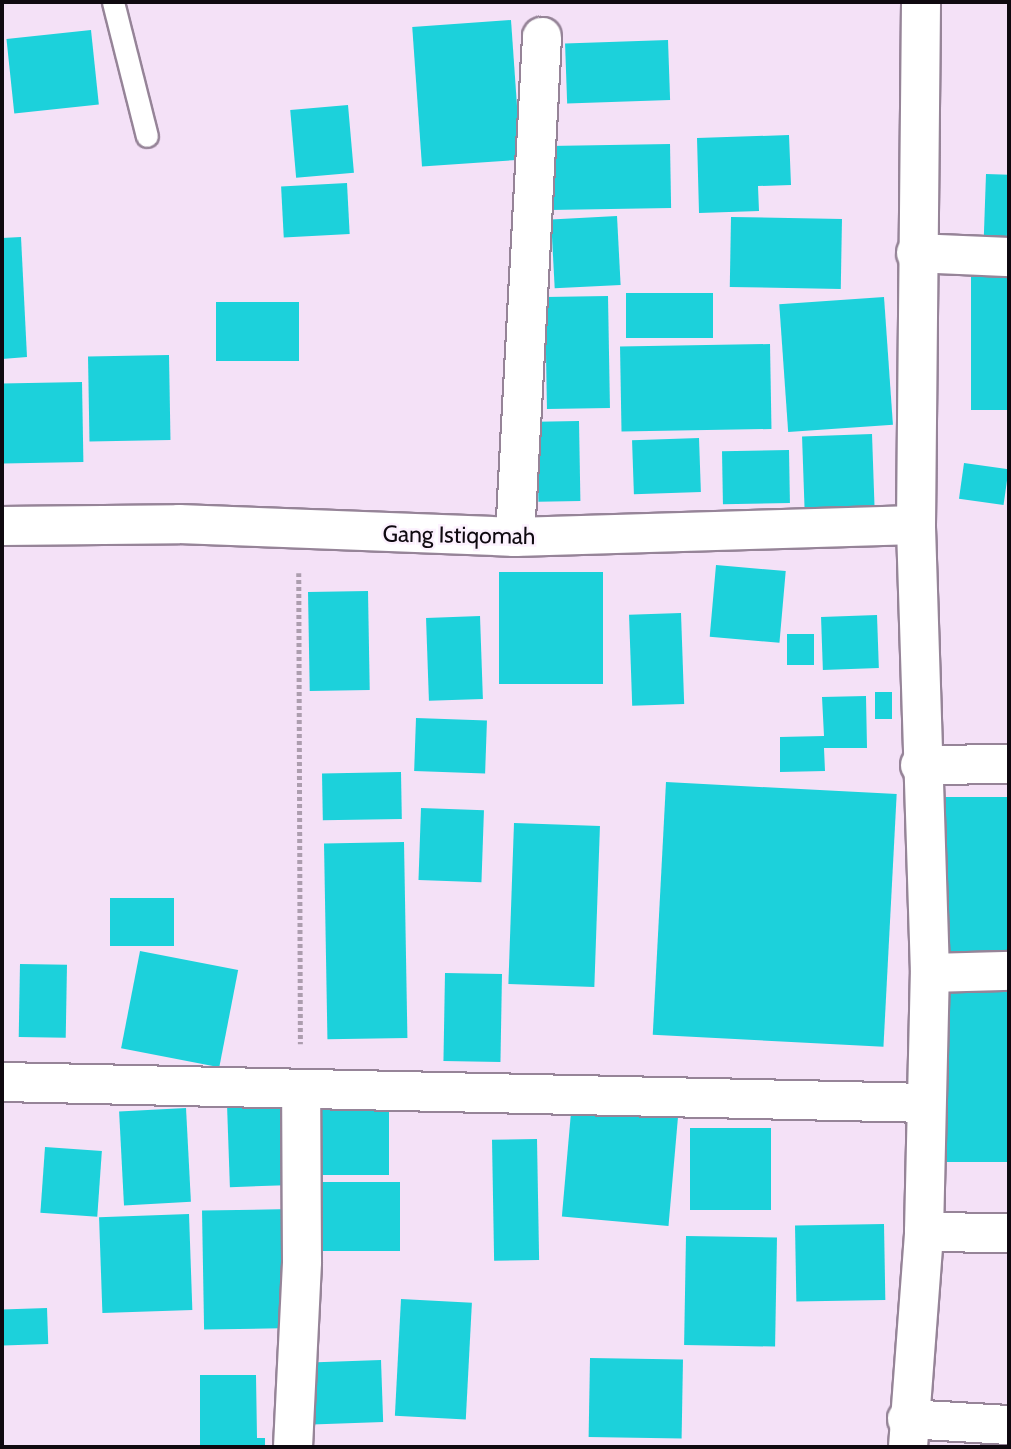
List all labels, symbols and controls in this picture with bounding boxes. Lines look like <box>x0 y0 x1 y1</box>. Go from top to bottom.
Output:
street label: Gang Istiqomah <box>382 520 536 550</box>

